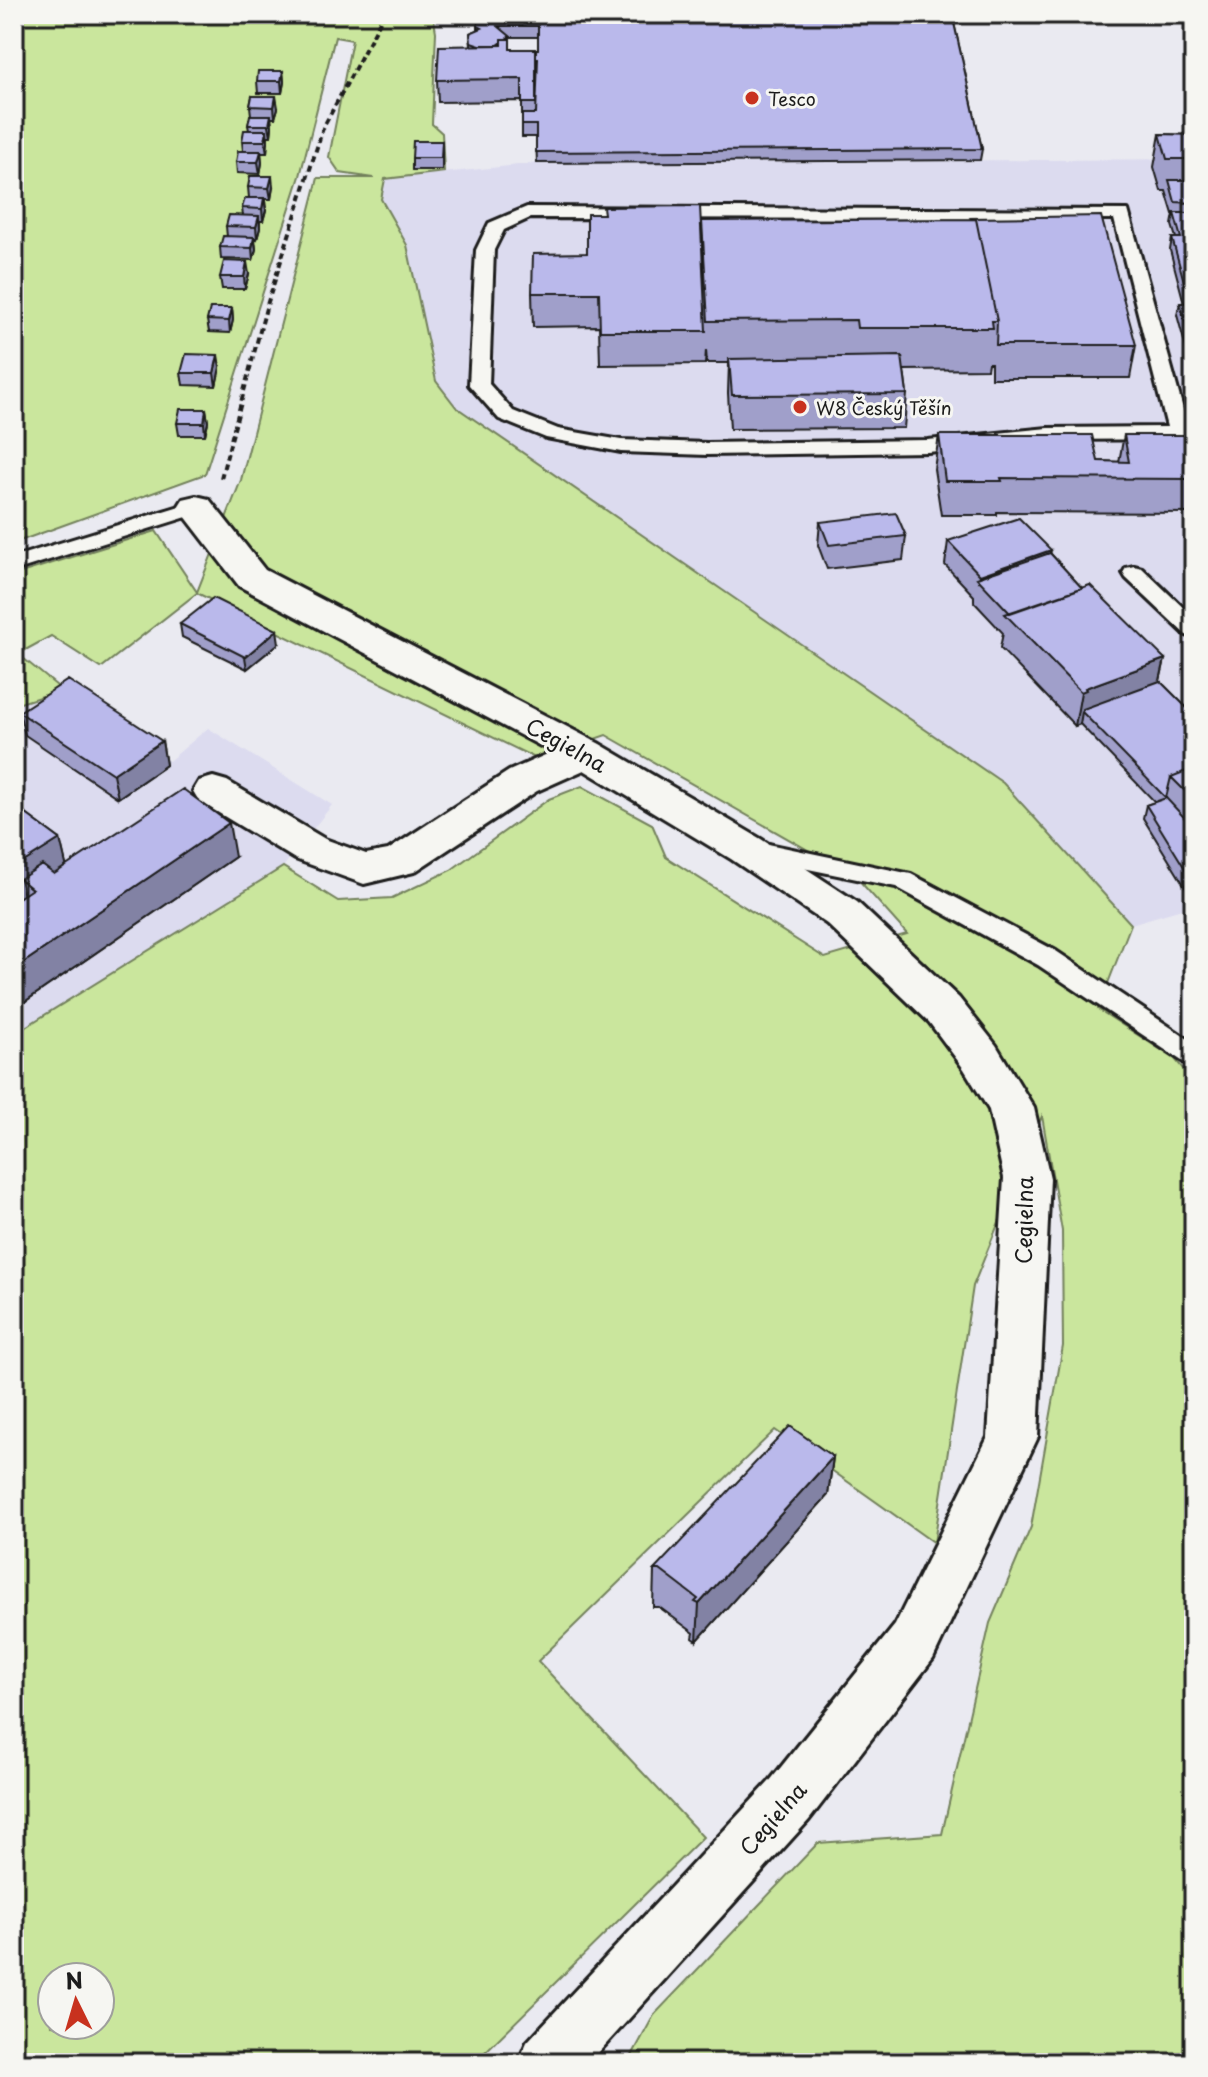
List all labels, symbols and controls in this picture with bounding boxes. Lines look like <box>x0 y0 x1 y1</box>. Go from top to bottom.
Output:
place label: Tesco <box>768 85 816 112</box>
marker: Tesco <box>743 89 761 107</box>
place label: W8 Český Těšín <box>816 394 952 421</box>
marker: W8 Český Těšín <box>791 398 809 416</box>
street label: Cegielna <box>520 708 614 780</box>
street label: Cegielna <box>1006 1175 1040 1264</box>
street label: Cegielna <box>731 1774 814 1862</box>
north arrow <box>36 1961 116 2041</box>
text: N <box>64 1962 84 1997</box>

